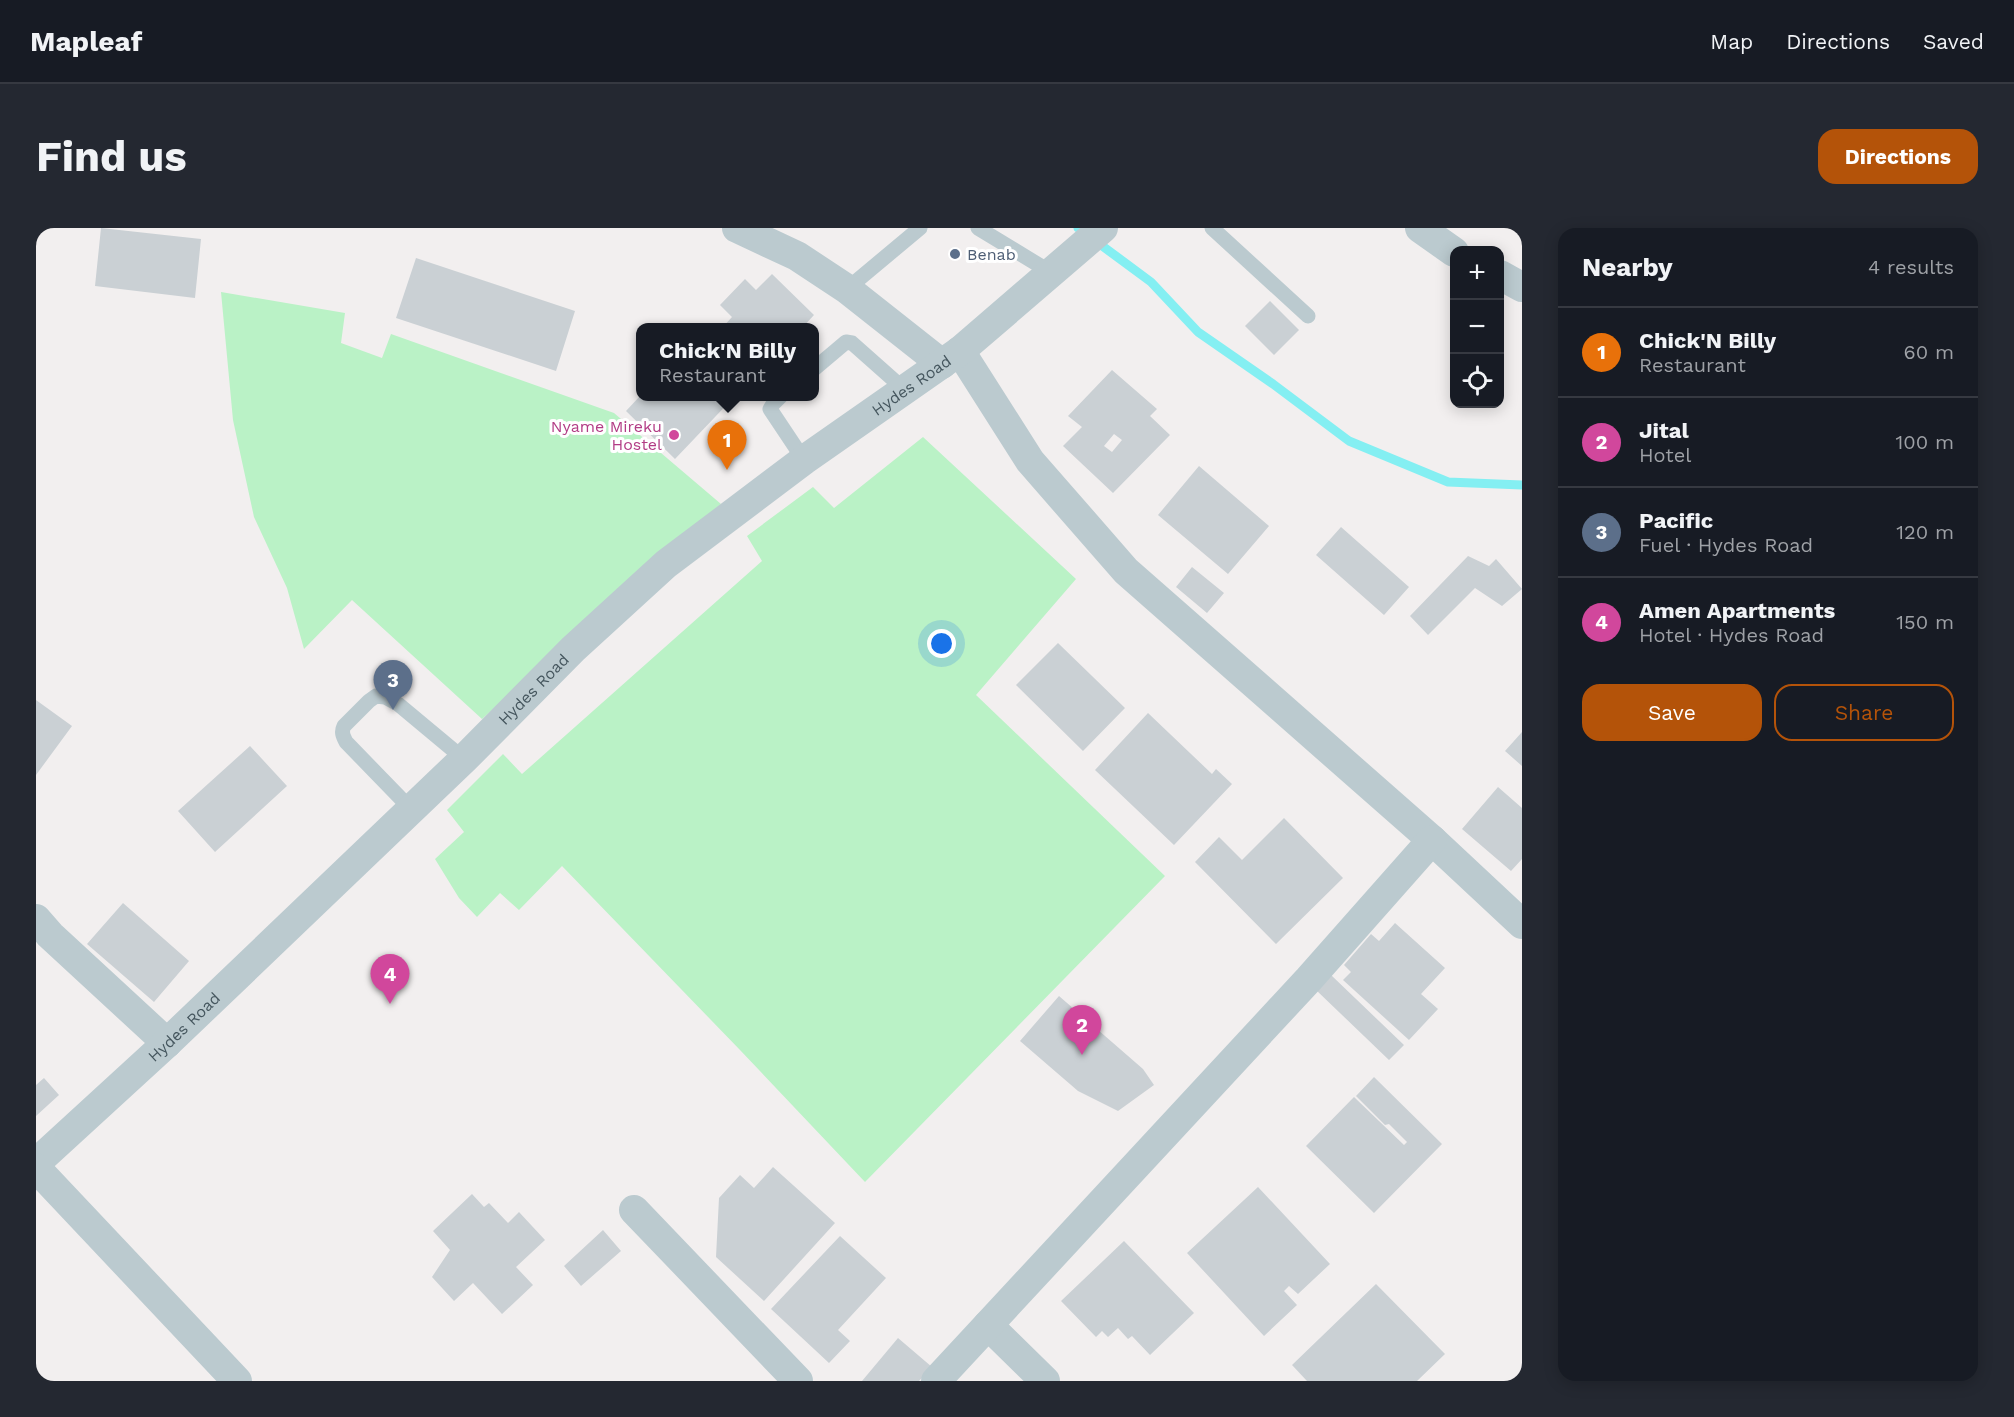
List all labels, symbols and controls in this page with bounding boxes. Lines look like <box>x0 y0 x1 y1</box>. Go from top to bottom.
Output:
text: Mapleaf <box>30 25 142 58</box>
text: Map <box>1710 29 1753 54</box>
text: Directions <box>1786 29 1890 54</box>
text: Saved <box>1923 29 1984 54</box>
button: Directions <box>1818 129 1978 184</box>
text: Find us <box>36 132 187 181</box>
place label: Benab <box>967 245 1016 264</box>
map controls <box>1450 246 1504 408</box>
button: + <box>1450 246 1504 300</box>
marker: Benab <box>948 247 962 261</box>
text: Nearby <box>1582 252 1673 282</box>
text: 4 results <box>1868 255 1954 279</box>
button: − <box>1450 300 1504 354</box>
popup <box>636 323 819 401</box>
text: Chick'N Billy <box>1639 328 1776 353</box>
text: Chick'N Billy <box>659 338 796 363</box>
text: 1 <box>1597 340 1606 364</box>
text: 60 m <box>1904 340 1954 364</box>
street label: Hydes Road <box>868 351 954 419</box>
text: Restaurant <box>1639 353 1746 377</box>
button: locate <box>1450 354 1504 408</box>
text: Restaurant <box>659 363 766 387</box>
place label: Nyame Mireku Hostel <box>551 417 662 454</box>
text: Jital <box>1639 418 1689 443</box>
pin: 1 <box>708 420 746 470</box>
marker: Nyame Mireku Hostel <box>667 428 681 442</box>
text: 2 <box>1596 430 1607 454</box>
text: 100 m <box>1895 430 1954 454</box>
text: Hotel <box>1639 443 1691 467</box>
text: Pacific <box>1639 508 1713 533</box>
text: 3 <box>1596 520 1607 544</box>
text: 120 m <box>1896 520 1954 544</box>
text: Fuel · Hydes Road <box>1639 533 1813 557</box>
text: Amen Apartments <box>1639 598 1835 623</box>
text: 4 <box>1595 610 1608 634</box>
text: 150 m <box>1896 610 1954 634</box>
text: Hotel · Hydes Road <box>1639 623 1824 647</box>
your location <box>927 629 956 658</box>
street label: Hydes Road <box>494 650 573 729</box>
pin: 3 <box>374 660 412 710</box>
button: Save <box>1582 684 1762 741</box>
button: Share <box>1774 684 1954 741</box>
pin: 4 <box>370 954 410 1004</box>
street label: Hydes Road <box>144 988 224 1065</box>
pin: 2 <box>1062 1006 1102 1055</box>

